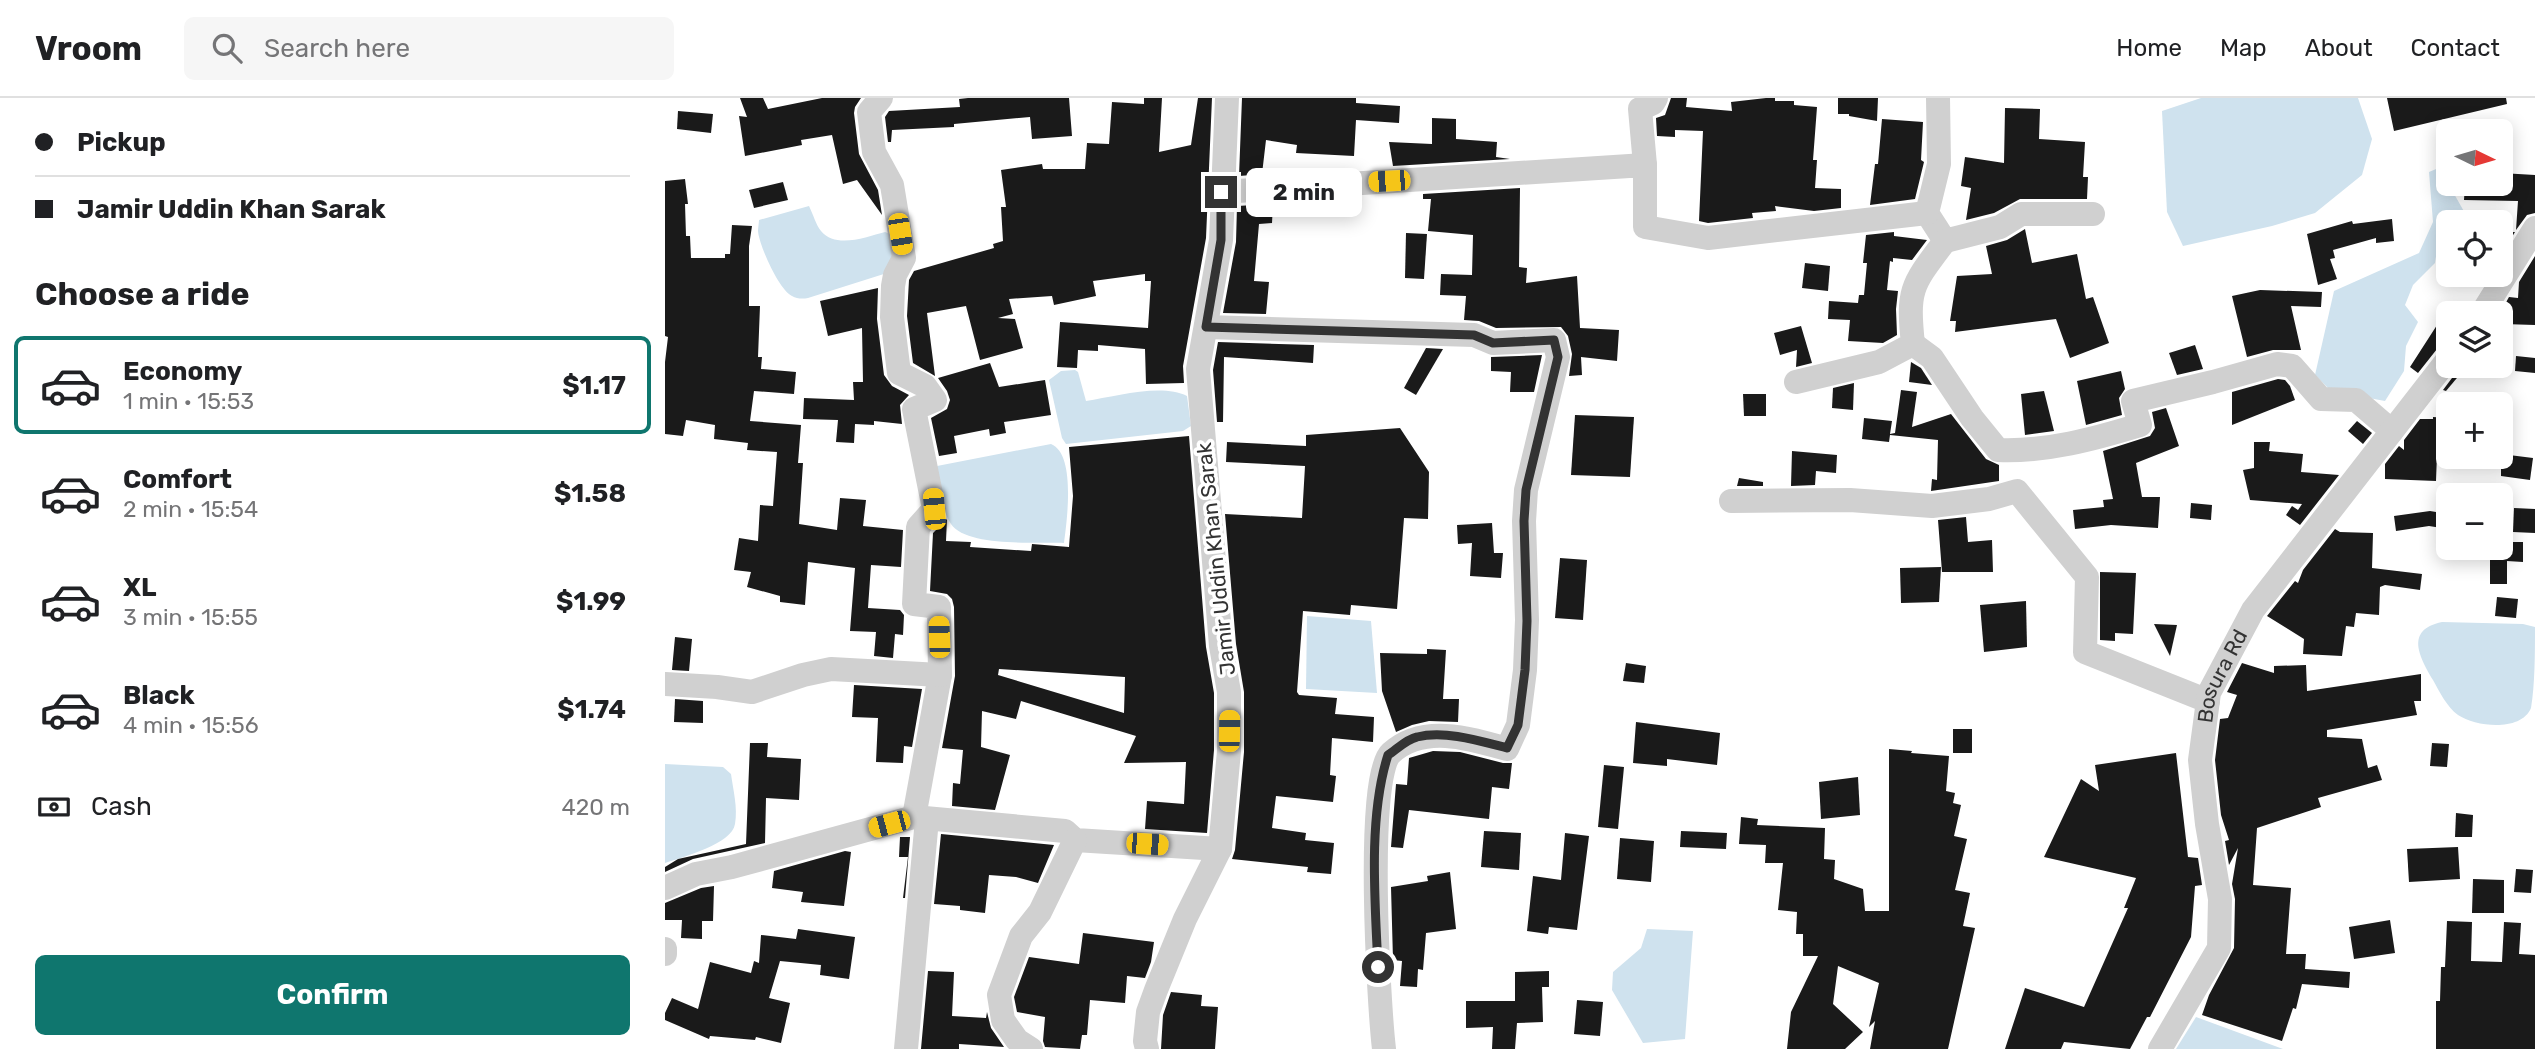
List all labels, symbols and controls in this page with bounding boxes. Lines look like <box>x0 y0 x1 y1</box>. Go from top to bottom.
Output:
search box <box>184 17 674 80</box>
text: Vroom <box>35 29 142 68</box>
icon: search <box>208 29 246 67</box>
text: Search here <box>264 33 410 64</box>
text: Home <box>2116 34 2182 62</box>
text: Map <box>2220 34 2267 62</box>
text: About <box>2305 34 2373 62</box>
text: Contact <box>2411 34 2500 62</box>
north arrow <box>2436 119 2513 196</box>
map controls <box>2436 119 2513 560</box>
text: Pickup <box>77 127 166 158</box>
callout: 2 min <box>1245 168 1361 217</box>
car <box>1368 169 1411 193</box>
route end <box>1205 176 1237 208</box>
text: 2 min <box>1273 178 1335 206</box>
text: Jamir Uddin Khan Sarak <box>77 194 386 225</box>
button: locate <box>2436 210 2513 287</box>
car <box>887 212 914 256</box>
text: Choose a ride <box>35 275 249 313</box>
button: layers <box>2436 301 2513 378</box>
icon: car <box>39 354 102 417</box>
text: Economy <box>123 356 242 387</box>
text: $1.17 <box>562 370 626 401</box>
text: 1 min · 15:53 <box>123 387 254 415</box>
button: + <box>2436 392 2513 469</box>
street label: Jamir Uddin Khan Sarak <box>1191 441 1240 677</box>
icon: car <box>39 462 102 525</box>
text: Comfort <box>123 464 232 495</box>
text: $1.58 <box>554 478 626 509</box>
button: − <box>2436 483 2513 560</box>
car <box>922 487 947 531</box>
text: 2 min · 15:54 <box>123 495 258 523</box>
icon: car <box>39 570 102 633</box>
text: XL <box>123 572 156 603</box>
text: $1.99 <box>556 586 626 617</box>
text: 3 min · 15:55 <box>123 603 258 631</box>
car <box>928 616 951 658</box>
street label: Bosura Rd <box>2192 625 2252 724</box>
icon: car <box>39 678 102 741</box>
text: Black <box>123 680 195 711</box>
text: $1.74 <box>557 694 626 725</box>
car <box>1219 710 1240 752</box>
text: 4 min · 15:56 <box>123 711 259 739</box>
icon: cash <box>35 788 73 826</box>
text: Cash <box>91 791 152 822</box>
text: 420 m <box>562 793 630 821</box>
car <box>866 808 913 840</box>
car <box>1126 832 1169 856</box>
route start <box>1362 951 1394 983</box>
button: Confirm <box>35 955 630 1035</box>

